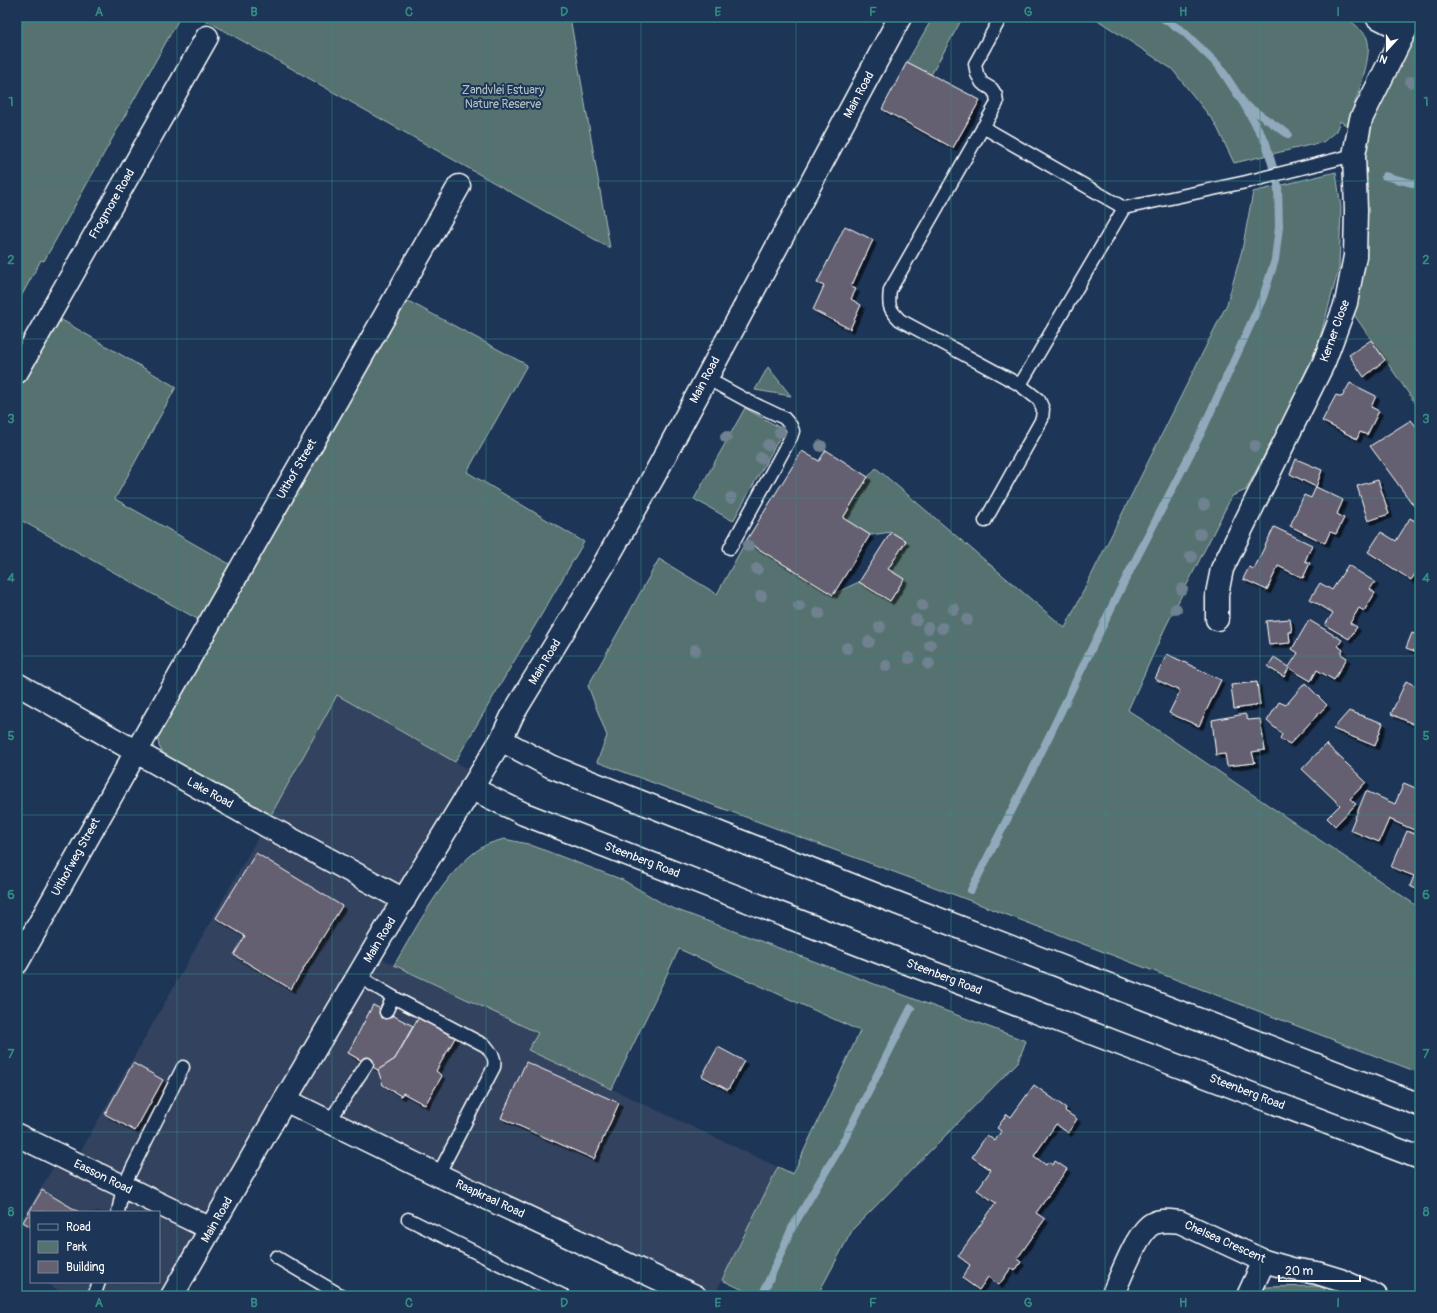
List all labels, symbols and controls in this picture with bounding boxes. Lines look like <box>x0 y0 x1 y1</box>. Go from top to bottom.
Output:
text: A <box>95 4 104 20</box>
text: B <box>250 4 258 20</box>
text: C <box>405 4 413 20</box>
text: D <box>560 4 568 20</box>
text: E <box>715 4 722 20</box>
text: F <box>869 4 877 20</box>
text: G <box>1024 4 1033 20</box>
text: H <box>1179 4 1187 20</box>
text: I <box>1336 4 1340 20</box>
north arrow <box>1367 30 1407 70</box>
text: N <box>1377 51 1389 66</box>
street label: Main Road <box>841 69 878 121</box>
park label: Zandvlei Estuary Nature Reserve <box>462 83 544 112</box>
text: 1 <box>8 94 14 110</box>
text: 1 <box>1423 94 1429 110</box>
street label: Frogmore Road <box>86 166 138 242</box>
text: 2 <box>7 252 15 268</box>
text: 2 <box>1422 252 1430 268</box>
street label: Kerner Close <box>1317 298 1353 364</box>
street label: Main Road <box>687 354 724 406</box>
text: 3 <box>7 411 15 427</box>
text: 3 <box>1422 411 1430 427</box>
street label: Uithof Street <box>274 436 320 502</box>
text: 4 <box>7 570 15 586</box>
text: 4 <box>1422 570 1430 586</box>
street label: Main Road <box>526 636 564 687</box>
text: 5 <box>7 728 15 744</box>
text: 5 <box>1422 728 1430 744</box>
street label: Lake Road <box>184 774 236 812</box>
street label: Uithofweg Street <box>48 815 104 899</box>
street label: Steenberg Road <box>602 839 682 881</box>
text: 6 <box>7 887 15 903</box>
text: 6 <box>1422 887 1430 903</box>
street label: Main Road <box>361 914 399 965</box>
street label: Steenberg Road <box>904 956 984 998</box>
text: 7 <box>8 1046 15 1062</box>
text: 7 <box>1423 1046 1430 1062</box>
street label: Steenberg Road <box>1207 1071 1287 1113</box>
street label: Easson Road <box>71 1156 135 1198</box>
street label: Raapkraal Road <box>453 1176 527 1222</box>
street label: Main Road <box>198 1194 236 1246</box>
text: 8 <box>8 1204 15 1220</box>
text: 8 <box>1423 1204 1430 1220</box>
legend <box>30 1211 160 1283</box>
street label: Chelsea Crescent <box>1182 1217 1268 1267</box>
text: Road <box>66 1220 91 1235</box>
text: Park <box>66 1240 87 1255</box>
scale bar <box>1279 1257 1360 1283</box>
text: Building <box>66 1260 105 1275</box>
text: 20 m <box>1285 1264 1314 1279</box>
text: A <box>95 1295 104 1311</box>
text: B <box>250 1295 258 1311</box>
text: C <box>405 1295 413 1311</box>
text: D <box>560 1295 568 1311</box>
text: E <box>715 1295 722 1311</box>
text: F <box>869 1295 877 1311</box>
text: G <box>1024 1295 1033 1311</box>
text: H <box>1179 1295 1187 1311</box>
text: I <box>1336 1295 1340 1311</box>

